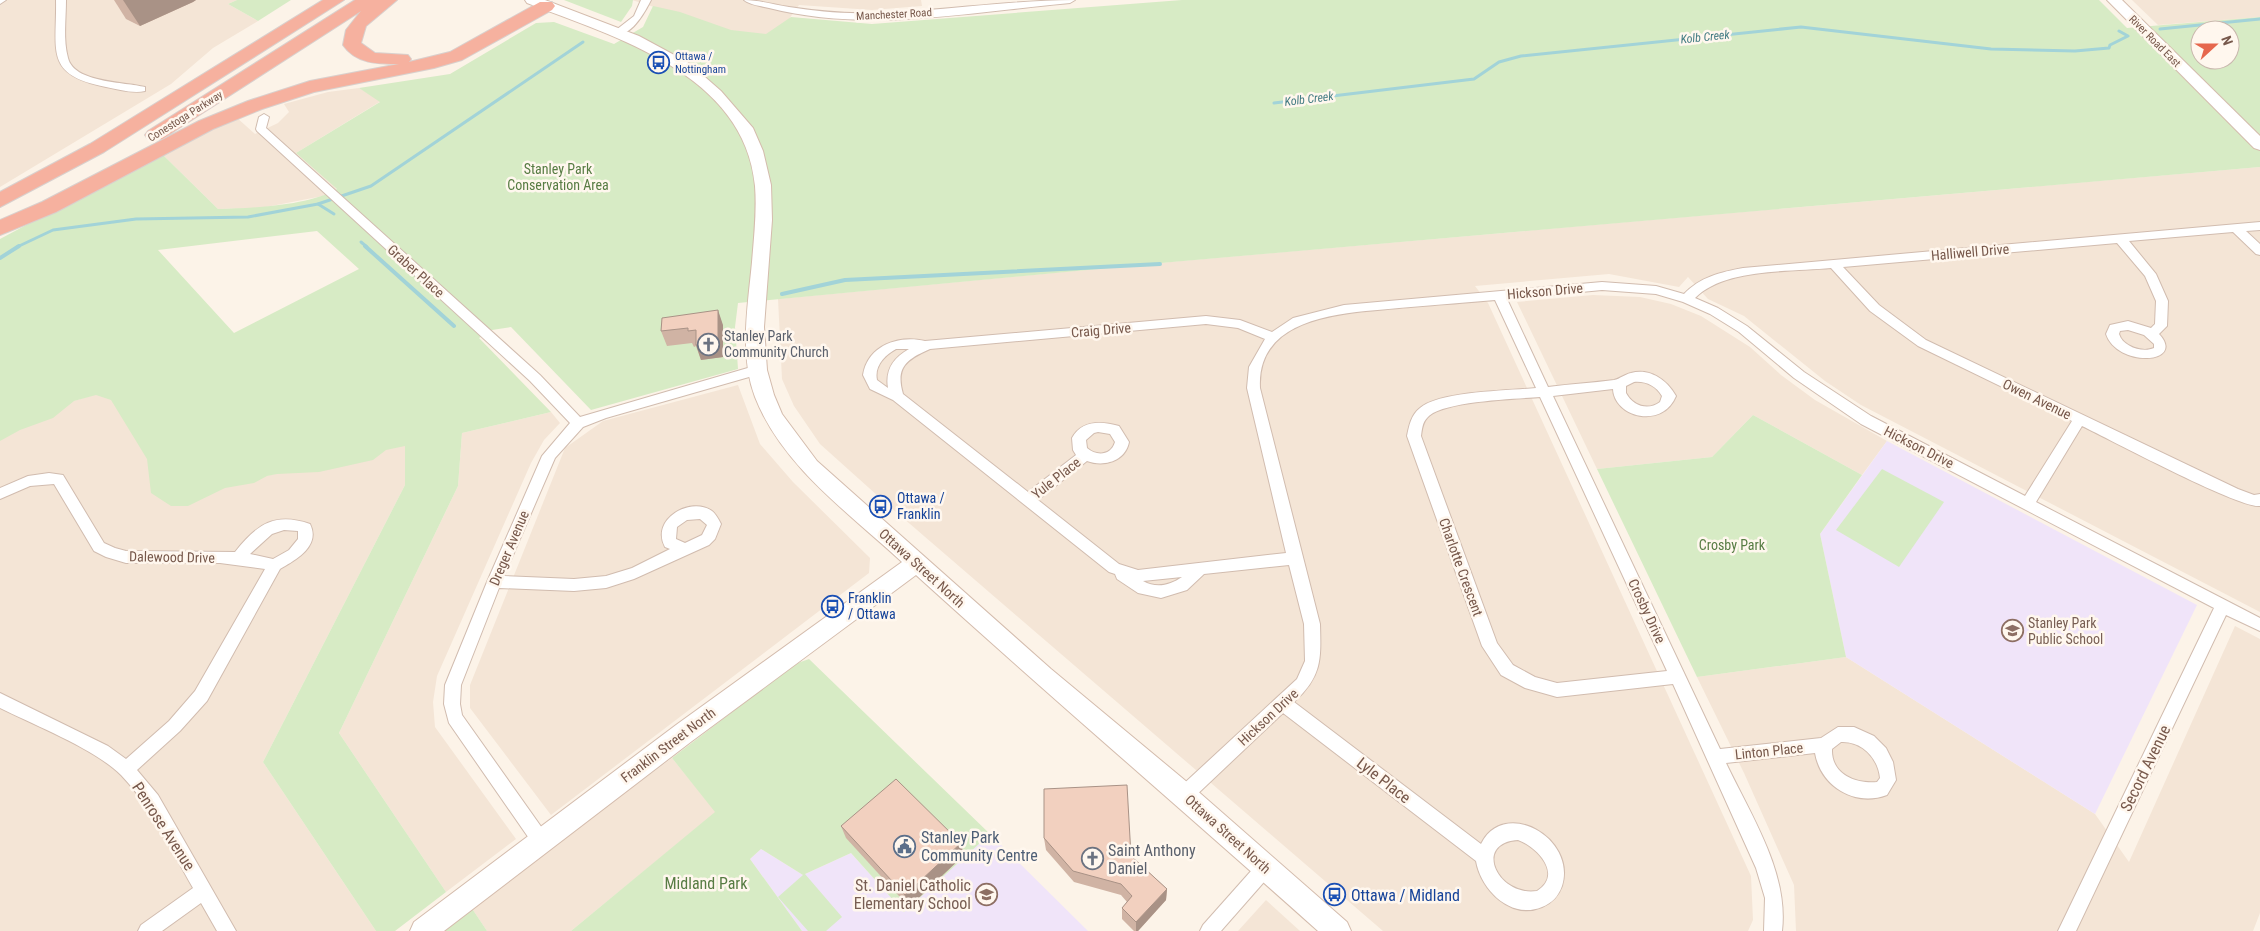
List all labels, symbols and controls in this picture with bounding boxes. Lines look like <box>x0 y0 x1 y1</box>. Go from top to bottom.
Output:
street label: Manchester Road <box>856 6 932 23</box>
street label: River Road East <box>2126 13 2183 70</box>
north arrow <box>2190 20 2240 70</box>
water label: Kolb Creek <box>1680 27 1731 47</box>
text: N <box>2218 33 2236 47</box>
bus stop icon: Ottawa / Nottingham <box>647 50 671 74</box>
place label: Ottawa / Nottingham <box>675 50 726 76</box>
street label: Conestoga Parkway <box>145 88 225 145</box>
water label: Kolb Creek <box>1284 89 1335 109</box>
park label: Stanley Park Conservation Area <box>507 161 609 193</box>
street label: Graber Place <box>384 241 448 301</box>
street label: Halliwell Drive <box>1930 241 2010 263</box>
street label: Hickson Drive <box>1506 280 1584 302</box>
street label: Craig Drive <box>1070 319 1132 341</box>
place label: Stanley Park Community Church <box>724 328 829 360</box>
church icon: Stanley Park Community Church <box>696 332 720 356</box>
street label: Owen Avenue <box>2000 376 2074 423</box>
street label: Hickson Drive <box>1882 423 1957 472</box>
street label: Yule Place <box>1028 454 1084 502</box>
place label: Ottawa / Franklin <box>897 490 945 522</box>
bus stop icon: Ottawa / Franklin <box>869 494 893 518</box>
street label: Dreger Avenue <box>486 508 532 588</box>
street label: Charlotte Crescent <box>1436 516 1486 618</box>
street label: Ottawa Street North <box>876 525 968 611</box>
park label: Crosby Park <box>1699 537 1766 553</box>
street label: Dalewood Drive <box>129 548 215 566</box>
street label: Crosby Drive <box>1625 576 1669 646</box>
place label: Franklin / Ottawa <box>848 590 896 622</box>
bus stop icon: Franklin / Ottawa <box>820 594 844 618</box>
place label: Stanley Park Public School <box>2028 615 2103 647</box>
school or university icon: Stanley Park Public School <box>2000 619 2024 643</box>
street label: Hickson Drive <box>1235 685 1302 749</box>
street label: Franklin Street North <box>618 704 718 786</box>
street label: Secord Avenue <box>2116 722 2175 814</box>
street label: Linton Place <box>1734 739 1804 763</box>
street label: Lyle Place <box>1353 753 1414 807</box>
street label: Penrose Avenue <box>128 779 199 874</box>
street label: Ottawa Street North <box>1182 791 1274 877</box>
place label: Stanley Park Community Centre <box>921 828 1038 865</box>
public building icon: Stanley Park Community Centre <box>893 834 917 858</box>
place label: Saint Anthony Daniel <box>1108 841 1196 878</box>
church icon: Saint Anthony Daniel <box>1080 847 1104 871</box>
park label: Midland Park <box>665 874 748 893</box>
place label: St. Daniel Catholic Elementary School <box>854 876 971 913</box>
school or university icon: St. Daniel Catholic Elementary School <box>975 882 999 906</box>
bus stop icon: Ottawa / Midland <box>1323 883 1347 907</box>
place label: Ottawa / Midland <box>1351 886 1460 905</box>

